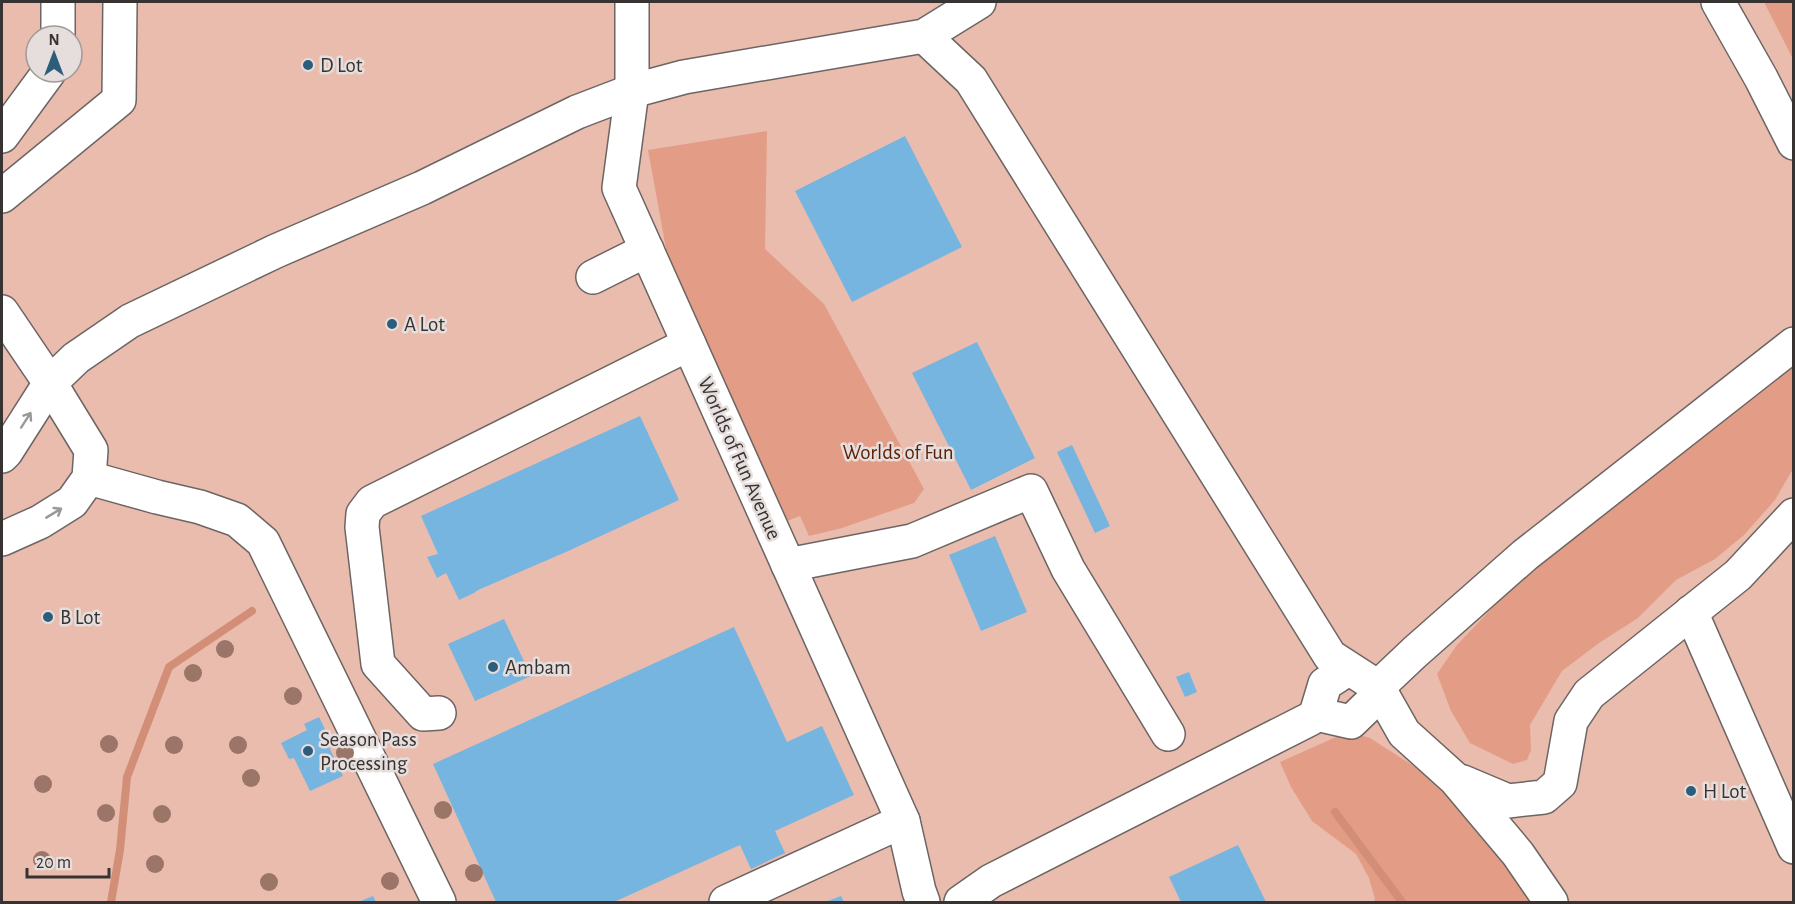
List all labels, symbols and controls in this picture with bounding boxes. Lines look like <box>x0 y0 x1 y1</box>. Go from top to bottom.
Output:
north arrow <box>24 24 84 84</box>
text: N <box>48 32 60 48</box>
place label: D Lot <box>320 55 363 76</box>
marker: D Lot <box>301 58 315 72</box>
place label: A Lot <box>404 314 445 335</box>
marker: A Lot <box>385 317 399 331</box>
street label: Worlds of Fun Avenue <box>694 374 785 543</box>
one-way arrow <box>21 412 33 429</box>
park label: Worlds of Fun <box>842 442 954 463</box>
one-way arrow <box>45 507 62 519</box>
place label: B Lot <box>60 607 100 628</box>
marker: B Lot <box>41 610 55 624</box>
place label: Ambam <box>505 657 571 678</box>
marker: Ambam <box>486 660 500 674</box>
place label: Season Pass Processing <box>320 729 417 774</box>
marker: Season Pass Processing <box>301 744 315 758</box>
place label: H Lot <box>1703 781 1747 802</box>
marker: H Lot <box>1684 784 1698 798</box>
scale bar <box>27 841 110 879</box>
text: 20 m <box>36 854 71 872</box>

